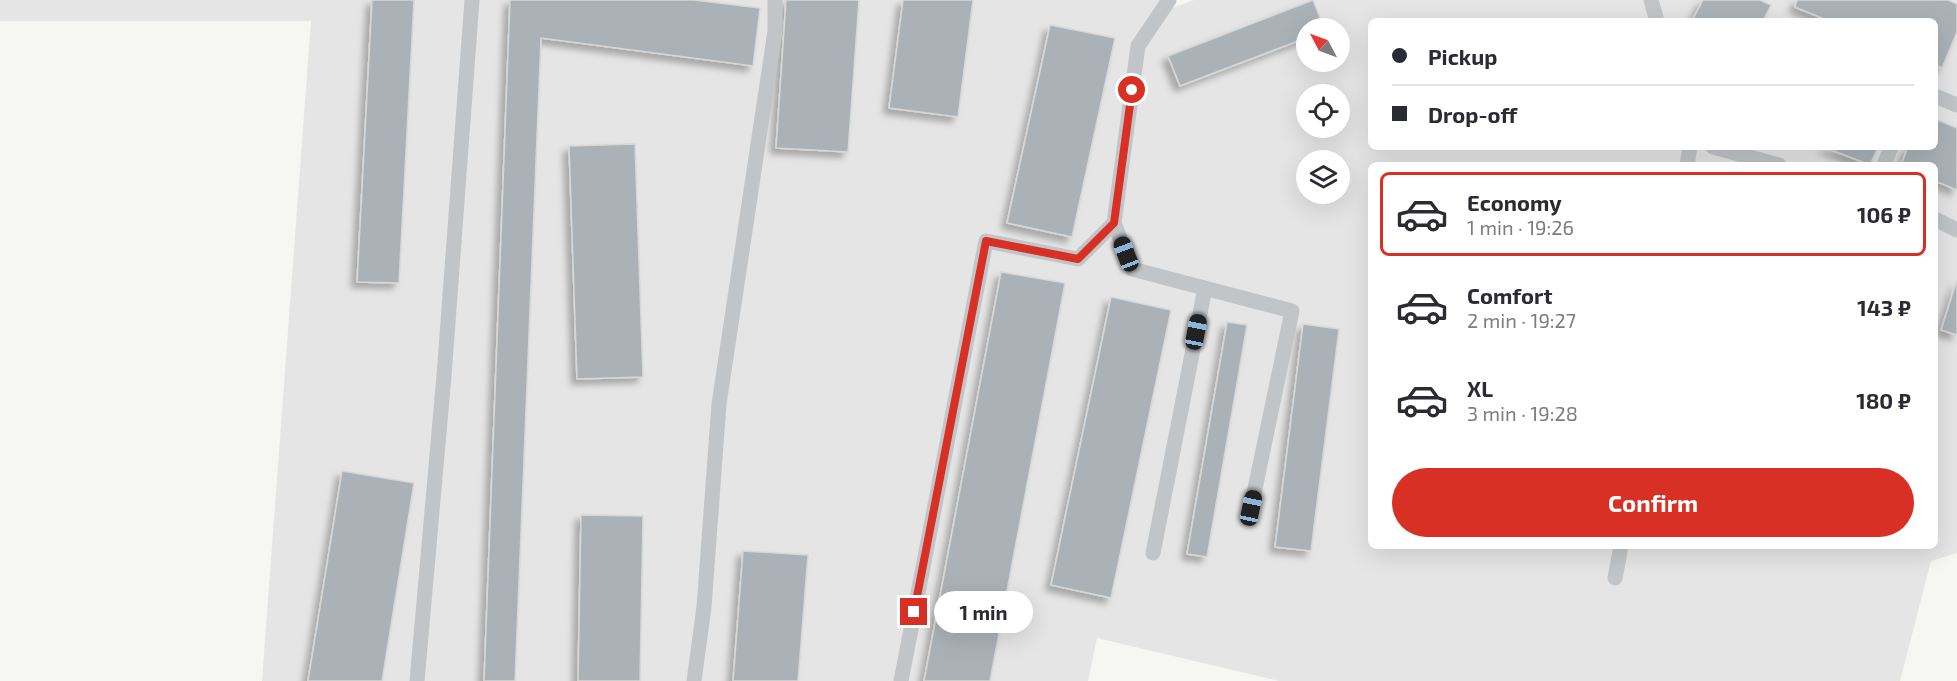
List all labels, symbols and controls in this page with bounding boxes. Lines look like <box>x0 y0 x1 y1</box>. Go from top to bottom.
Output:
north arrow <box>1296 18 1350 72</box>
map controls <box>1296 18 1350 204</box>
text: Pickup <box>1428 43 1497 69</box>
route start <box>1118 76 1145 103</box>
button: locate <box>1296 84 1350 138</box>
text: Drop-off <box>1428 101 1517 127</box>
button: layers <box>1296 150 1350 204</box>
icon: car <box>1395 187 1449 241</box>
text: Economy <box>1467 189 1562 215</box>
text: 106 ₽ <box>1857 201 1911 227</box>
text: 1 min · 19:26 <box>1467 215 1574 239</box>
car <box>1111 234 1141 274</box>
icon: car <box>1395 280 1449 334</box>
text: Comfort <box>1467 282 1552 308</box>
text: 143 ₽ <box>1857 294 1911 320</box>
text: 2 min · 19:27 <box>1467 308 1576 332</box>
car <box>1184 313 1208 351</box>
icon: car <box>1395 373 1449 427</box>
text: XL <box>1467 375 1493 401</box>
text: 180 ₽ <box>1856 387 1911 413</box>
text: 3 min · 19:28 <box>1467 401 1578 425</box>
button: Confirm <box>1392 468 1914 537</box>
car <box>1238 489 1264 527</box>
callout: 1 min <box>935 591 1034 633</box>
route end <box>900 598 927 625</box>
text: 1 min <box>959 600 1008 624</box>

